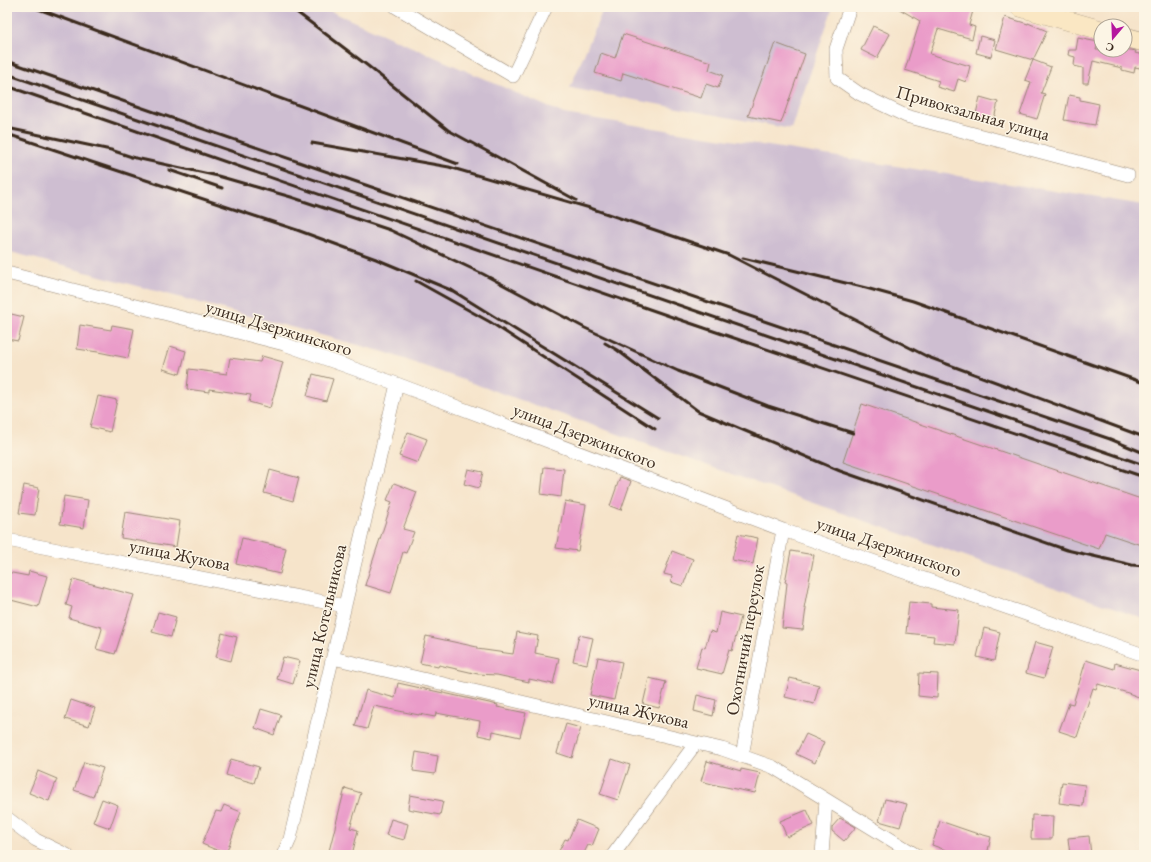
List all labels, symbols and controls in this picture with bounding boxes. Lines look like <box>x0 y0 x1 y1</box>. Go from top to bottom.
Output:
north arrow <box>1093 18 1133 58</box>
text: С <box>1104 40 1116 55</box>
street label: Привокзальная улица <box>894 80 1053 146</box>
street label: улица Дзержинского <box>203 294 355 361</box>
street label: улица Дзержинского <box>510 398 660 474</box>
street label: улица Дзержинского <box>814 511 965 582</box>
street label: улица Жукова <box>128 533 233 576</box>
street label: улица Котельникова <box>296 541 351 690</box>
street label: Охотничий переулок <box>720 562 769 717</box>
street label: улица Жукова <box>587 688 692 733</box>

